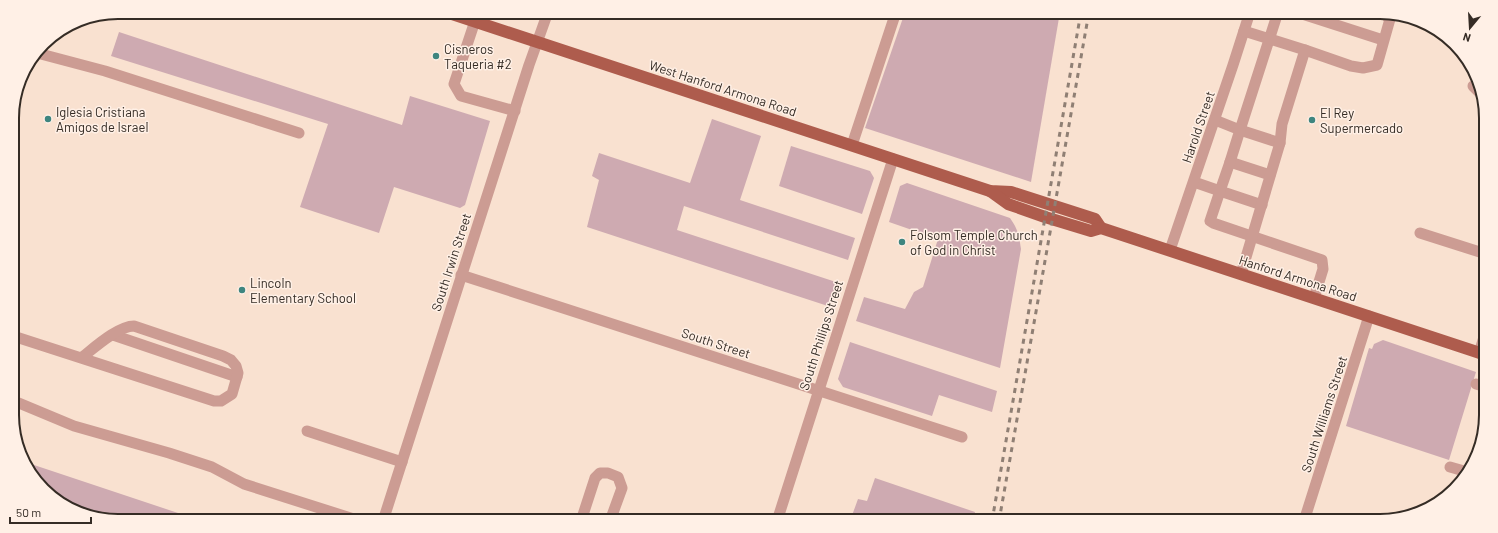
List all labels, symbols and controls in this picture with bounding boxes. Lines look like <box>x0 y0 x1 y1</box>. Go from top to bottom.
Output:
north arrow <box>1450 8 1490 48</box>
text: N <box>1461 31 1472 45</box>
place label: Cisneros Taqueria #2 <box>444 41 512 72</box>
marker: Cisneros Taqueria #2 <box>431 51 441 61</box>
street label: West Hanford Armona Road <box>647 57 799 119</box>
street label: Harold Street <box>1178 89 1218 165</box>
place label: Iglesia Cristiana Amigos de Israel <box>56 104 148 135</box>
place label: El Rey Supermercado <box>1320 105 1403 136</box>
marker: Iglesia Cristiana Amigos de Israel <box>43 114 53 124</box>
marker: El Rey Supermercado <box>1307 115 1317 125</box>
street label: South Irwin Street <box>428 211 474 313</box>
place label: Folsom Temple Church of God in Christ <box>910 227 1038 258</box>
marker: Folsom Temple Church of God in Christ <box>897 237 907 247</box>
street label: Hanford Armona Road <box>1237 251 1359 305</box>
place label: Lincoln Elementary School <box>250 275 356 306</box>
street label: South Phillips Street <box>796 278 846 392</box>
marker: Lincoln Elementary School <box>237 285 247 295</box>
street label: South Street <box>680 324 752 362</box>
street label: South Williams Street <box>1298 354 1350 474</box>
scale bar <box>10 499 91 525</box>
text: 50 m <box>16 505 41 519</box>

